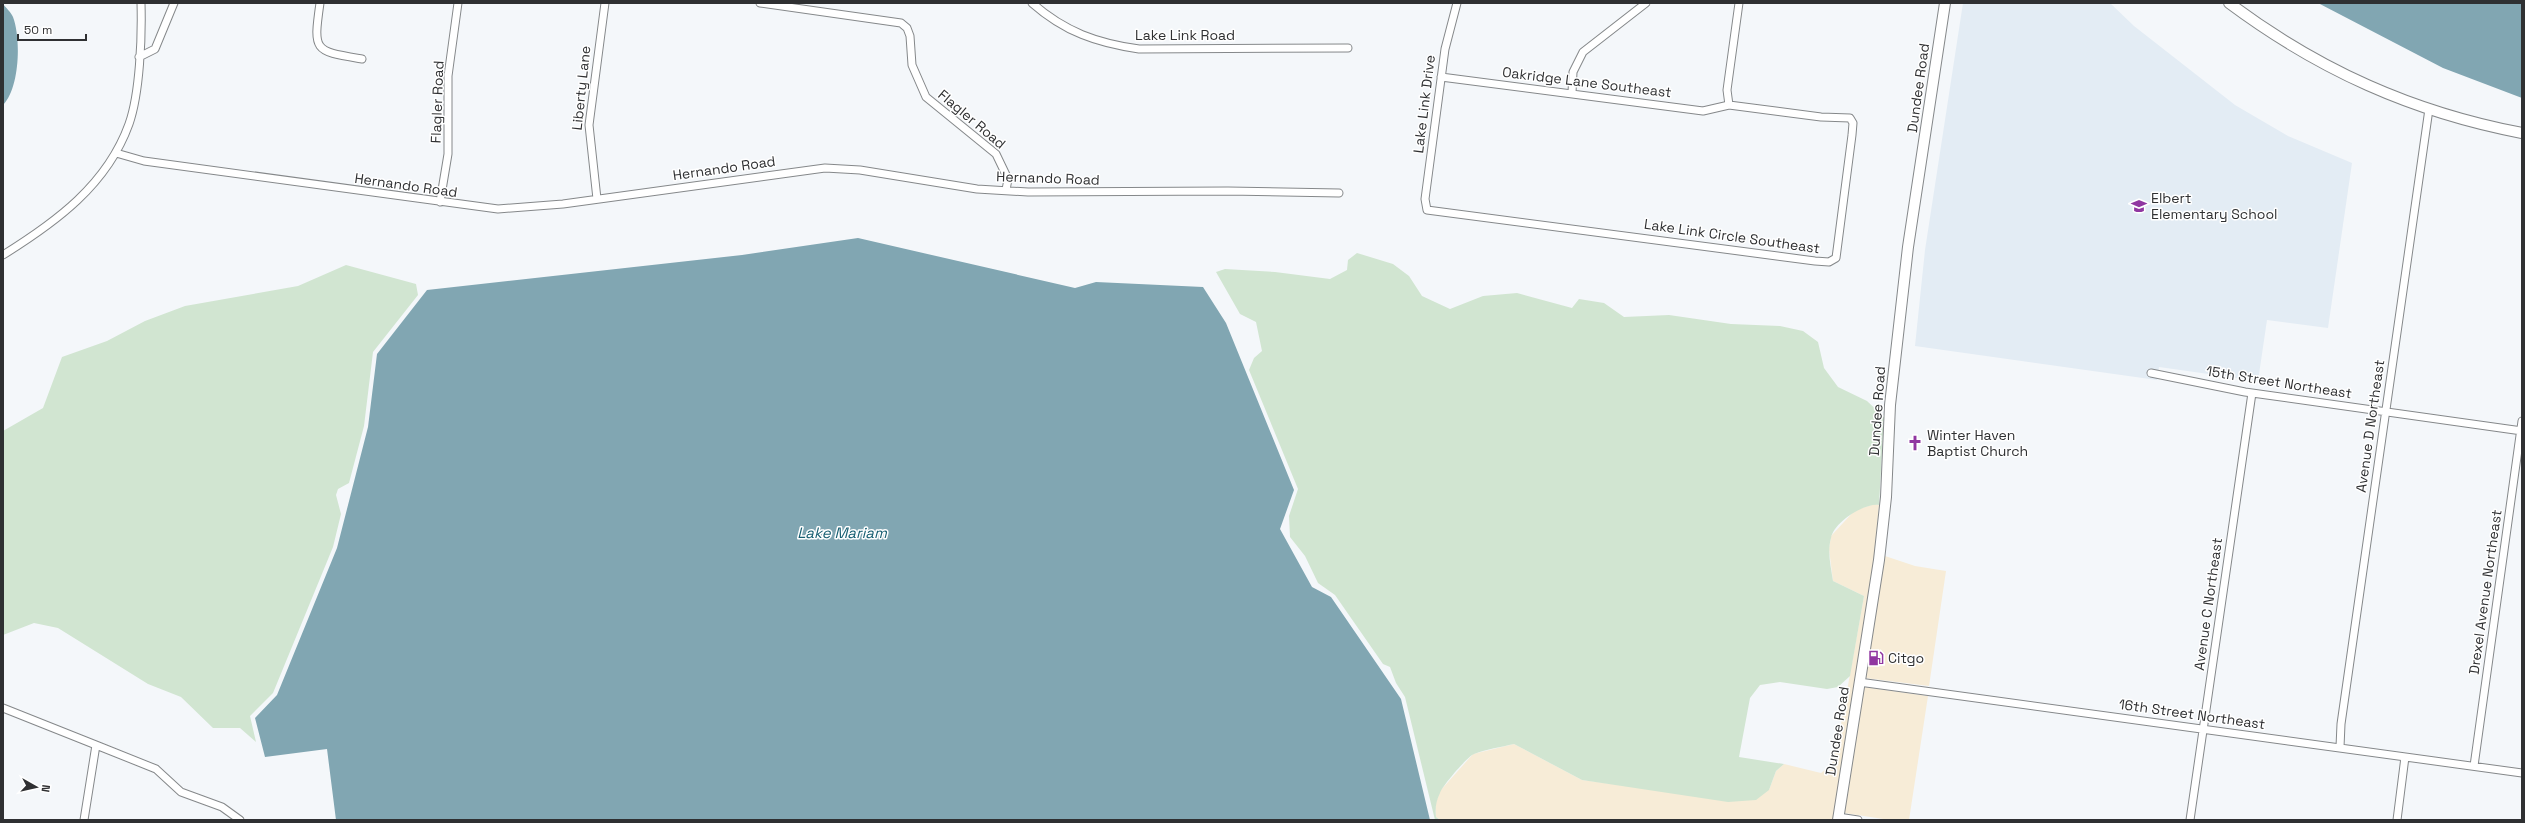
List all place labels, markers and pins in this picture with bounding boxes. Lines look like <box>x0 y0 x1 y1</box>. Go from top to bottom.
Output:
place label: Elbert Elementary School <box>2151 189 2277 223</box>
school or university icon: Elbert Elementary School <box>2130 197 2148 215</box>
place label: Winter Haven Baptist Church <box>1927 426 2028 460</box>
church icon: Winter Haven Baptist Church <box>1906 434 1924 452</box>
fuel station icon: Citgo <box>1867 649 1885 667</box>
place label: Citgo <box>1888 649 1924 667</box>

